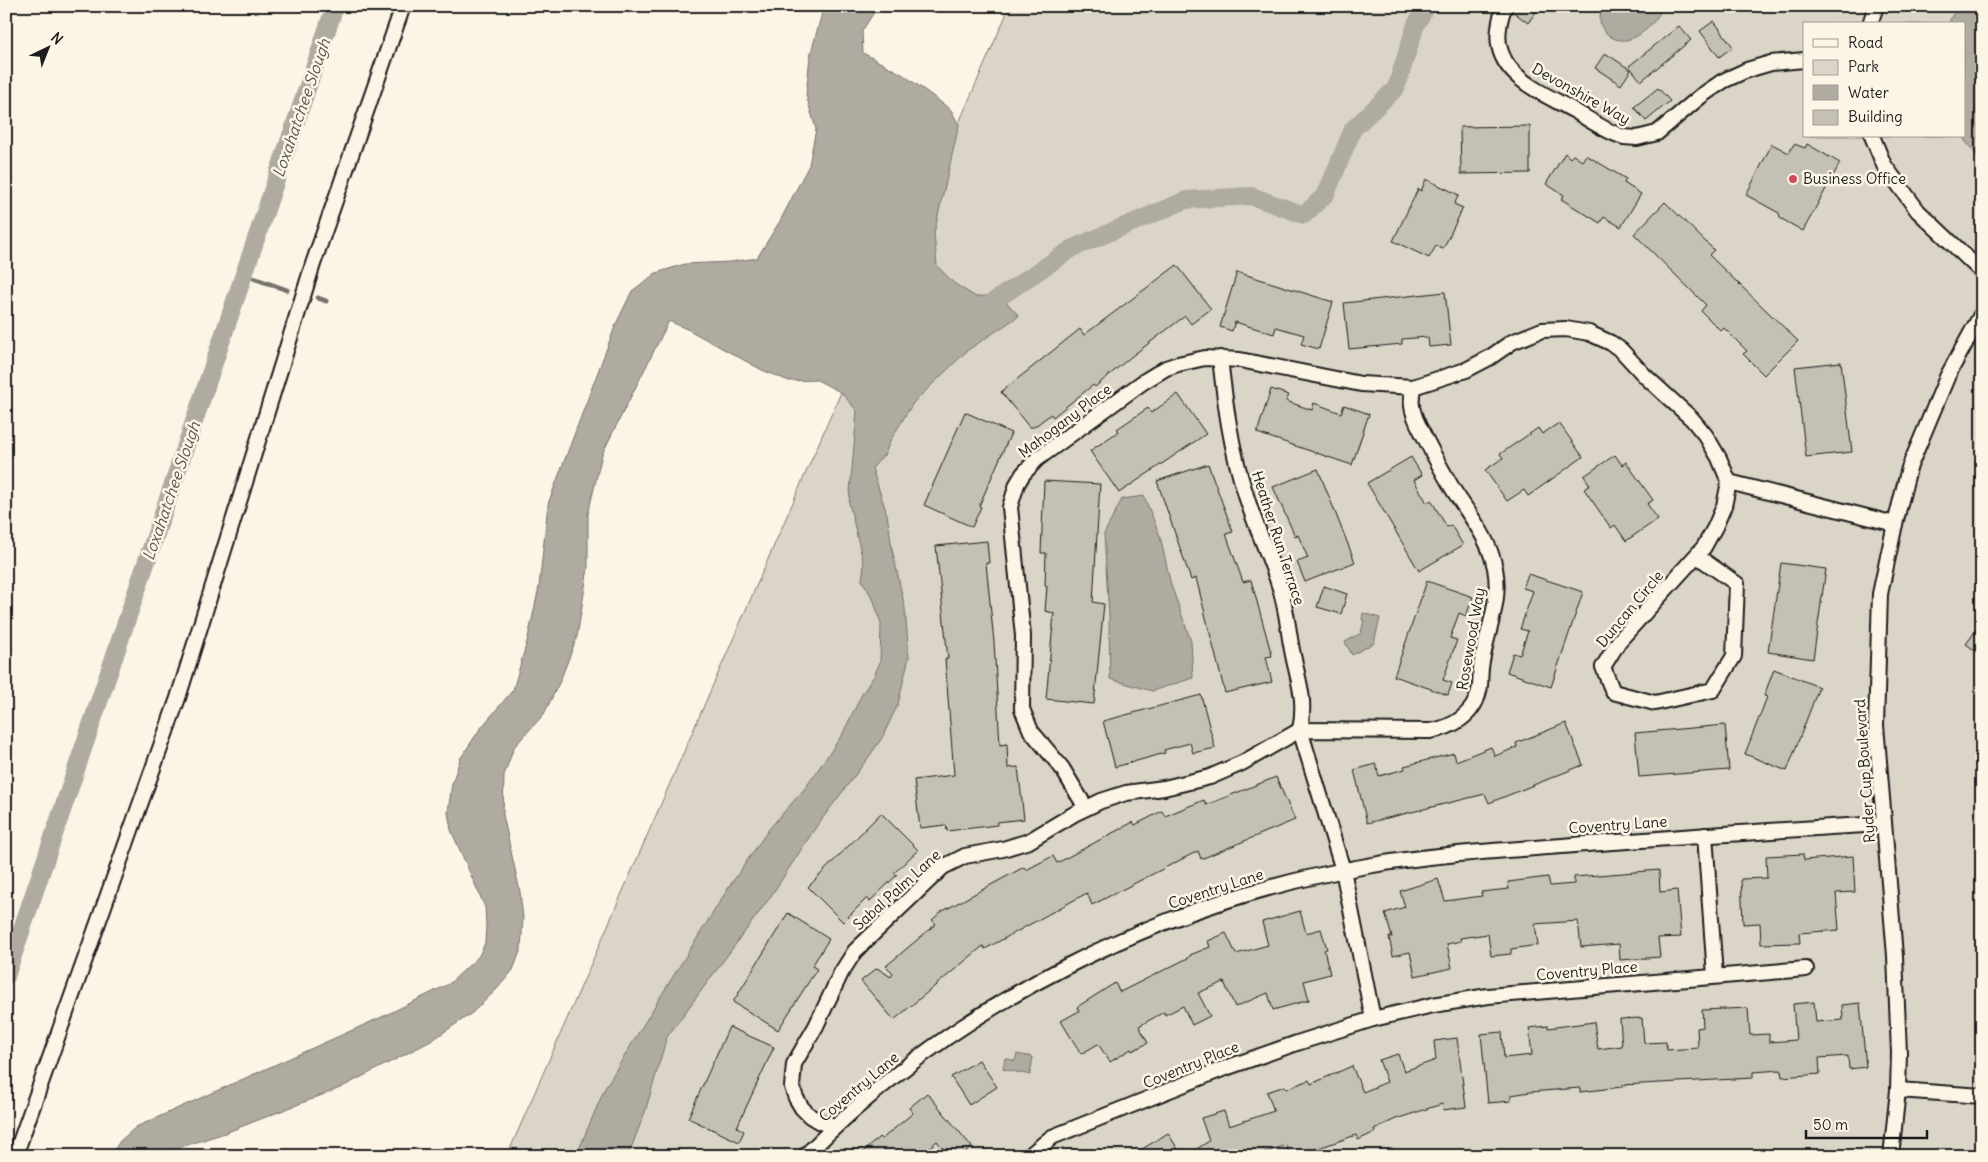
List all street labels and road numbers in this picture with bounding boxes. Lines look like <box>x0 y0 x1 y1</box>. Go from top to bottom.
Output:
street label: Devonshire Way <box>1529 59 1634 128</box>
street label: Mahogany Place <box>1014 379 1115 462</box>
street label: Heather Run Terrace <box>1248 468 1309 607</box>
street label: Duncan Circle <box>1592 566 1667 651</box>
street label: Rosewood Way <box>1452 586 1489 692</box>
street label: Ryder Cup Boulevard <box>1850 698 1879 844</box>
street label: Coventry Lane <box>1568 812 1668 837</box>
street label: Sabal Palm Lane <box>849 845 944 934</box>
street label: Coventry Lane <box>1166 864 1266 913</box>
street label: Coventry Place <box>1535 957 1638 984</box>
street label: Coventry Place <box>1140 1037 1241 1092</box>
street label: Coventry Lane <box>815 1048 903 1126</box>

